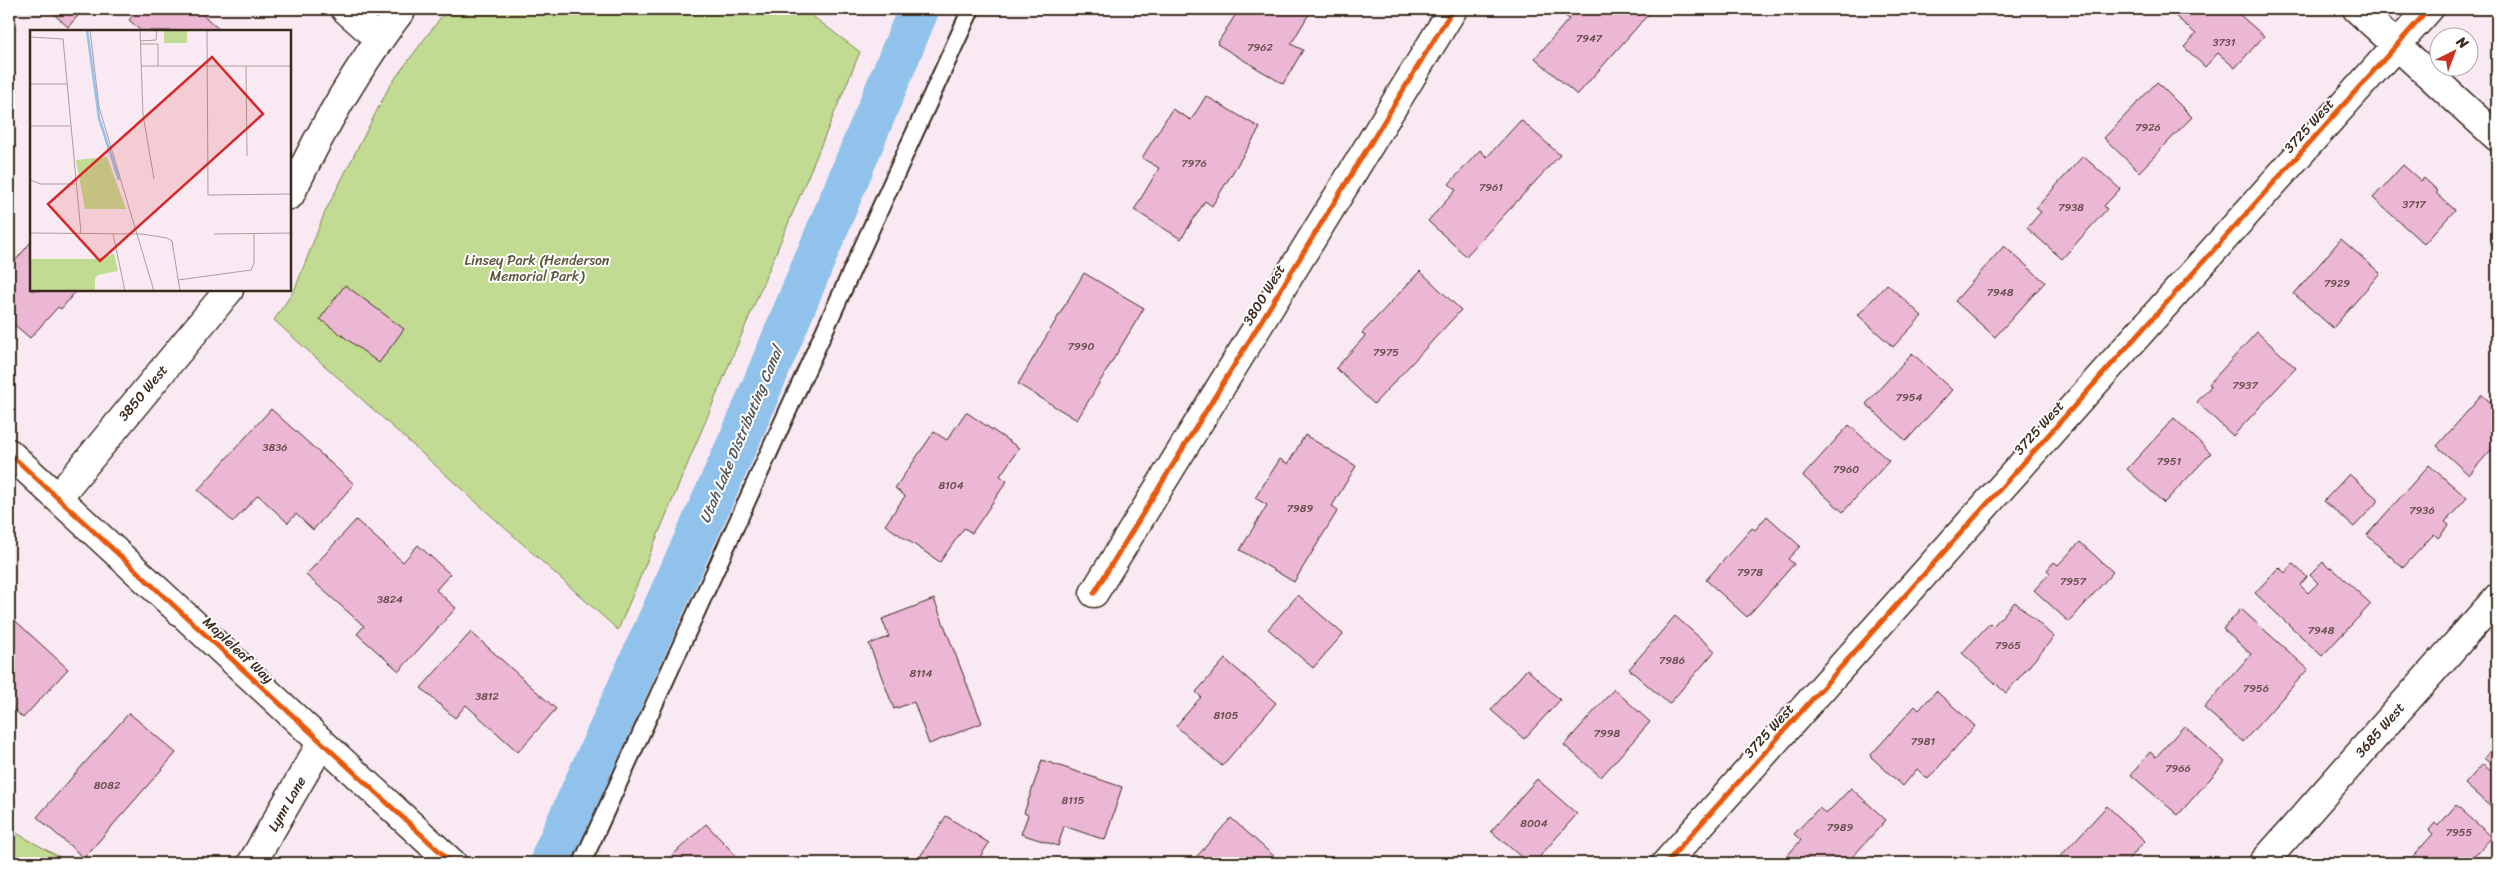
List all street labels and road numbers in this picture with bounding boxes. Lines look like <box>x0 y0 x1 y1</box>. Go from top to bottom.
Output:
street label: 3725 West <box>2277 93 2341 159</box>
street label: 3800 West <box>1236 259 1292 331</box>
street label: 3850 West <box>112 359 174 427</box>
street label: 3725 West <box>2007 395 2071 461</box>
street label: Mapleleaf Way <box>197 610 280 690</box>
street label: 3685 West <box>2349 697 2411 763</box>
street label: 3725 West <box>1737 698 1801 764</box>
street label: Lynn Lane <box>261 771 313 837</box>

